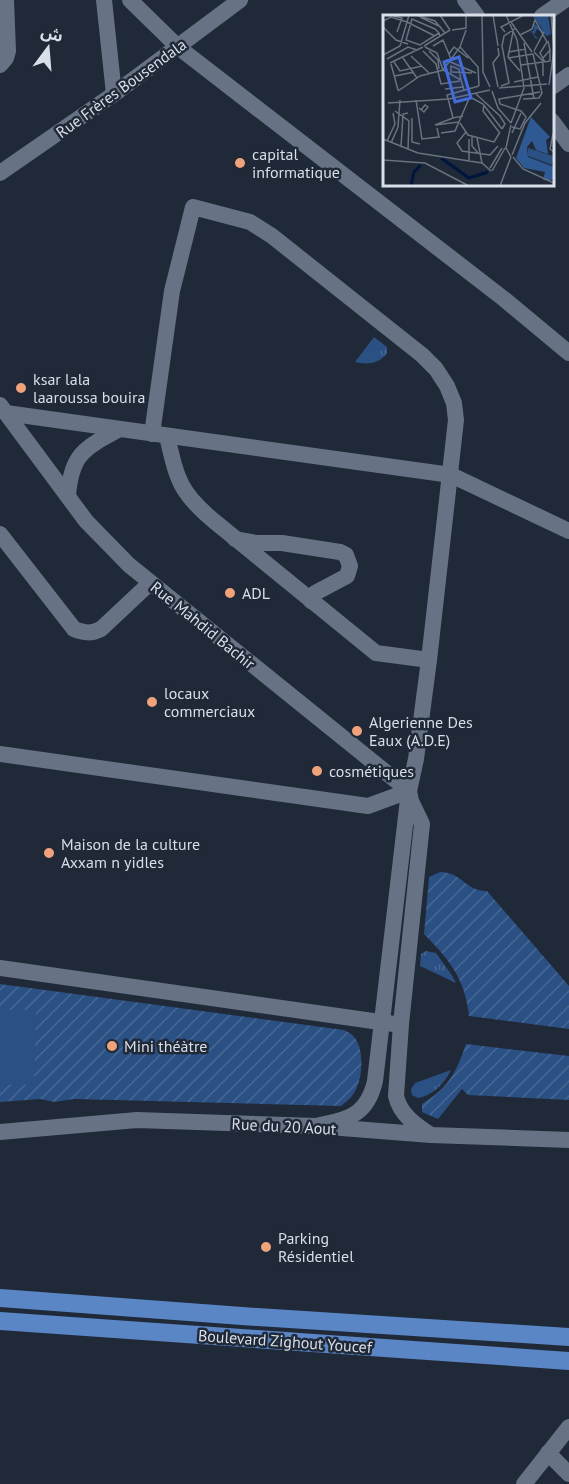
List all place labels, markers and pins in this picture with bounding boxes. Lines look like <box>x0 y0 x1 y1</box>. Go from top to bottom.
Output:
place label: capital informatique <box>252 144 340 182</box>
marker: capital informatique <box>233 156 247 170</box>
place label: ksar lala laaroussa bouira <box>33 369 145 407</box>
marker: ksar lala laaroussa bouira <box>14 381 28 395</box>
place label: ADL <box>242 583 270 603</box>
marker: ADL <box>223 586 237 600</box>
place label: locaux commerciaux <box>164 683 255 721</box>
marker: locaux commerciaux <box>145 695 159 709</box>
place label: Algerienne Des Eaux (A.D.E) <box>369 712 473 750</box>
marker: Algerienne Des Eaux (A.D.E) <box>350 724 364 738</box>
place label: cosmétiques <box>329 761 414 781</box>
marker: cosmétiques <box>310 764 324 778</box>
place label: Maison de la culture Axxam n yidles <box>61 834 200 872</box>
marker: Maison de la culture Axxam n yidles <box>42 846 56 860</box>
place label: Mini théàtre <box>124 1036 208 1056</box>
marker: Mini théàtre <box>105 1039 119 1053</box>
place label: Parking Résidentiel <box>278 1228 354 1266</box>
marker: Parking Résidentiel <box>259 1240 273 1254</box>

